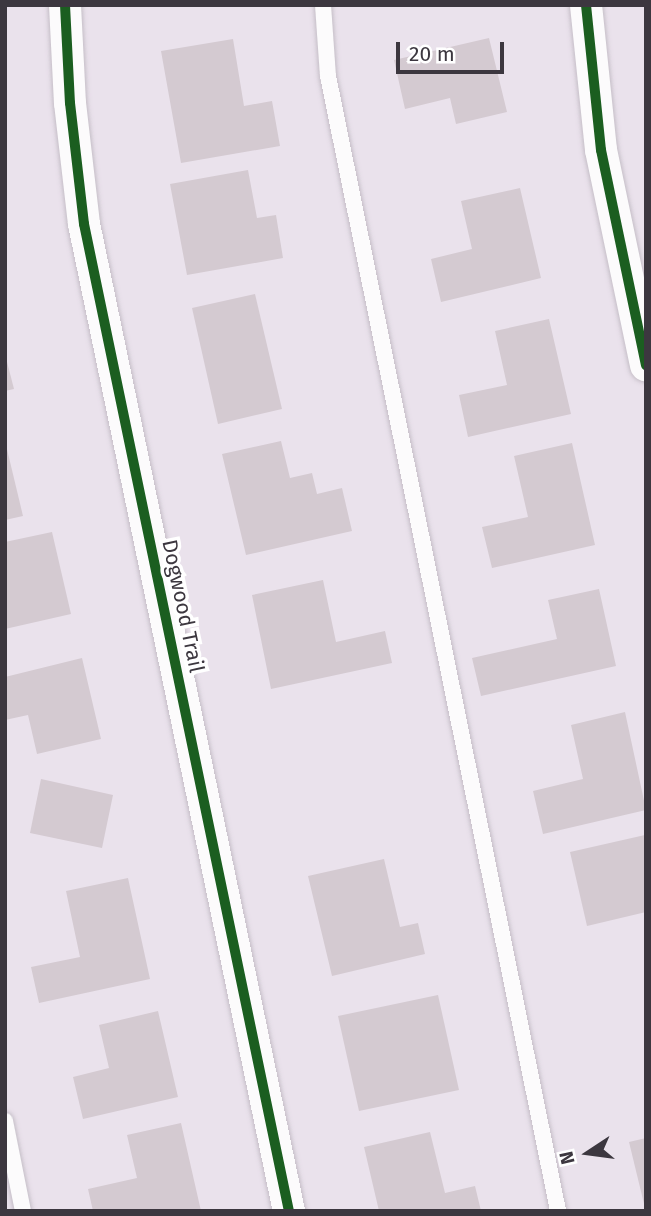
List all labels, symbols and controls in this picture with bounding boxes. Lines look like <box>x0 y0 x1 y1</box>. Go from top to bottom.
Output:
scale bar <box>399 28 508 72</box>
text: 20 m <box>409 41 455 67</box>
street label: Dogwood Trail <box>157 537 209 675</box>
north arrow <box>553 1118 623 1188</box>
text: N <box>554 1149 580 1167</box>

